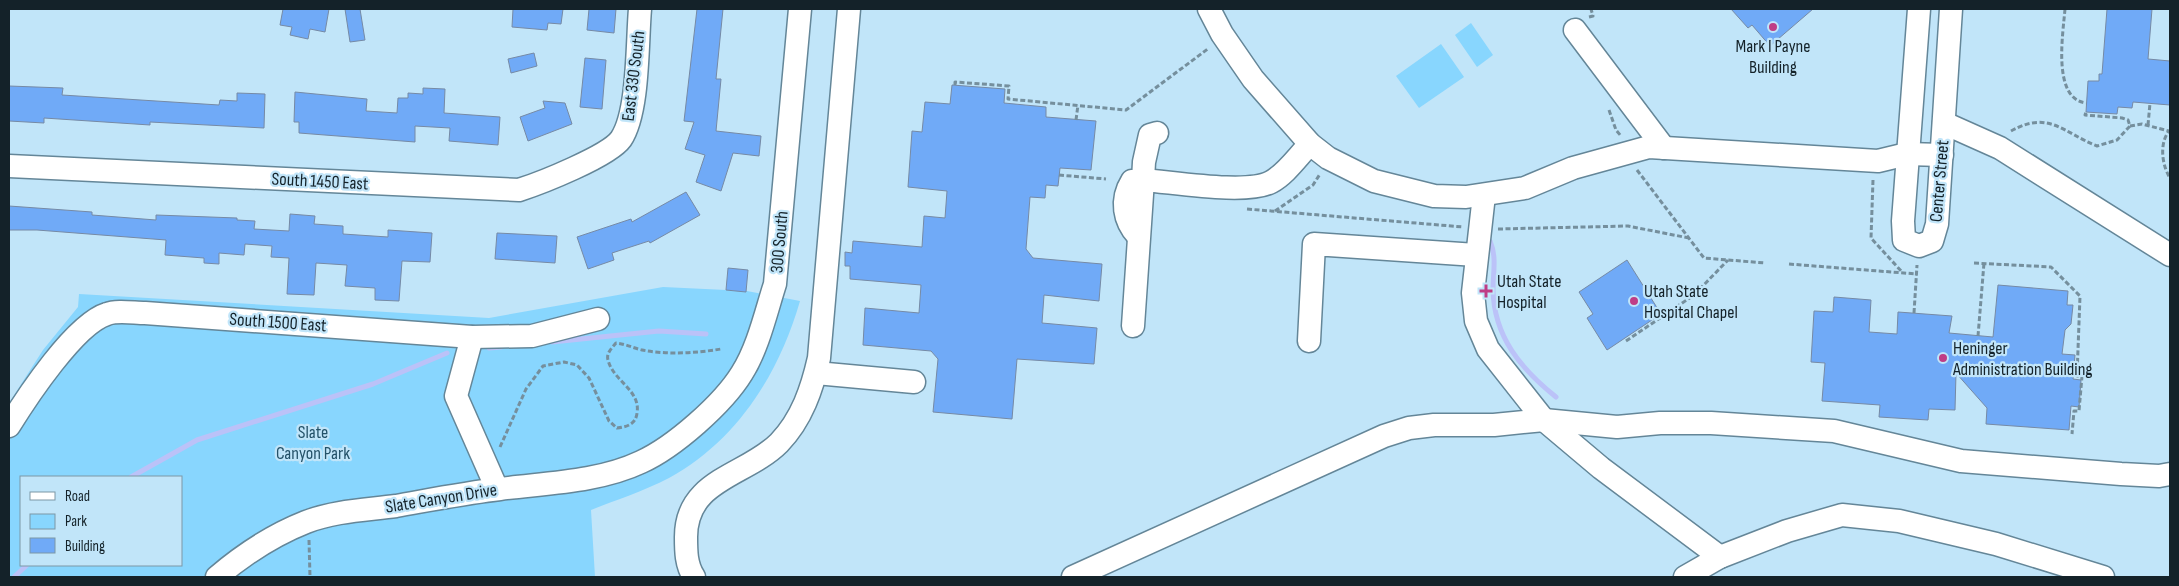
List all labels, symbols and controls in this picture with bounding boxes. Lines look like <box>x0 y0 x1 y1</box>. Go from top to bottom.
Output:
marker: Mark I Payne Building <box>1767 21 1779 33</box>
street label: East 330 South <box>618 30 649 122</box>
place label: Mark I Payne Building <box>1735 36 1811 78</box>
street label: Center Street <box>1925 139 1954 223</box>
street label: South 1450 East <box>271 168 369 195</box>
street label: 300 South <box>766 210 793 274</box>
place label: Utah State Hospital <box>1497 271 1561 313</box>
place label: Utah State Hospital Chapel <box>1644 281 1738 323</box>
marker: Utah State Hospital <box>1479 284 1493 298</box>
marker: Utah State Hospital Chapel <box>1628 295 1640 307</box>
street label: South 1500 East <box>229 309 328 336</box>
place label: Heninger Administration Building <box>1952 338 2093 380</box>
marker: Heninger Administration Building <box>1937 352 1949 364</box>
park label: Slate Canyon Park <box>276 422 350 464</box>
legend <box>20 476 182 566</box>
street label: Slate Canyon Drive <box>384 479 498 518</box>
text: Road <box>65 487 90 506</box>
text: Park <box>65 512 87 531</box>
text: Building <box>65 537 105 556</box>

